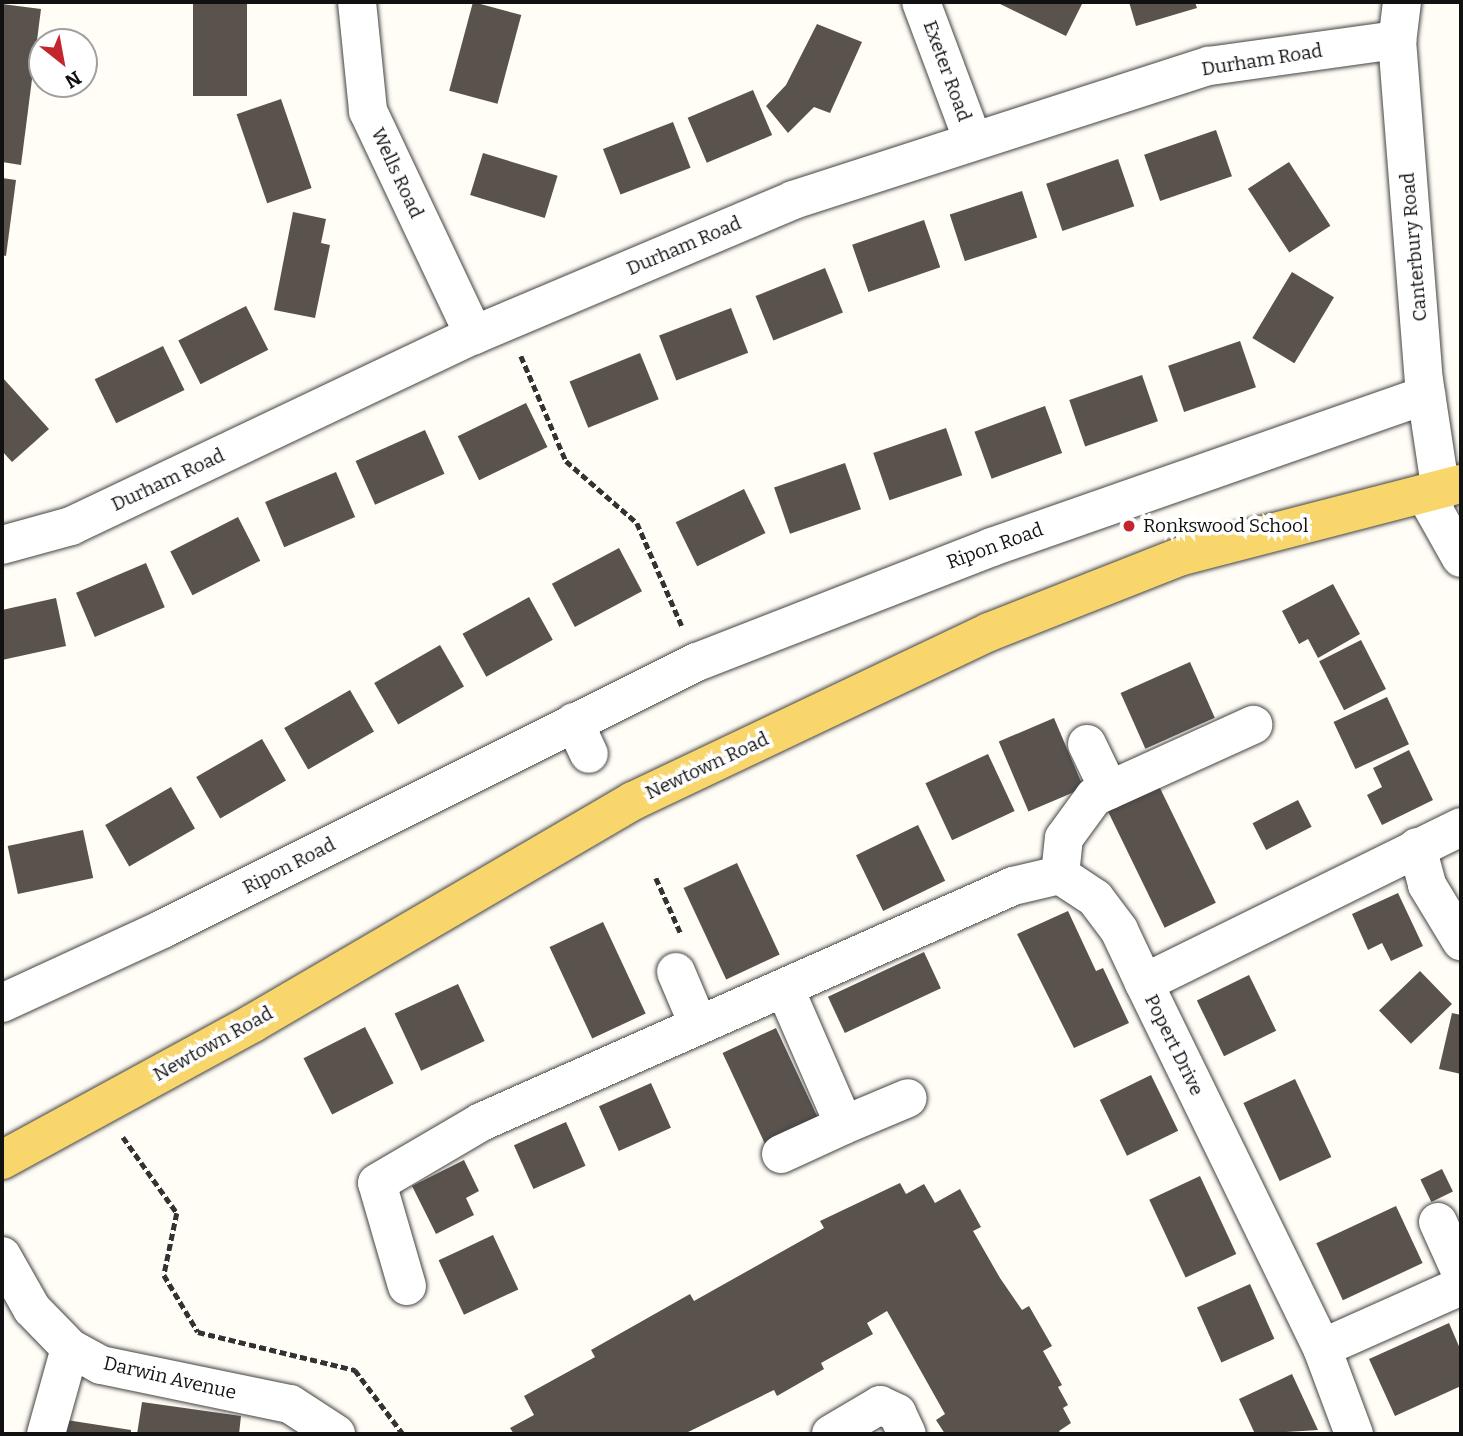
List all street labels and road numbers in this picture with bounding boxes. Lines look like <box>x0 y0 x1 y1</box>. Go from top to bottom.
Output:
street label: Exeter Road <box>918 18 976 124</box>
street label: Durham Road <box>1200 39 1324 81</box>
street label: Wells Road <box>366 124 428 222</box>
street label: Canterbury Road <box>1396 172 1432 322</box>
street label: Durham Road <box>623 212 745 280</box>
street label: Durham Road <box>108 444 228 516</box>
street label: Ripon Road <box>944 518 1046 574</box>
street label: Newtown Road <box>642 728 772 804</box>
street label: Ripon Road <box>239 833 339 899</box>
street label: Popert Drive <box>1140 991 1208 1099</box>
street label: Newtown Road <box>149 1002 277 1086</box>
street label: Darwin Avenue <box>101 1352 239 1404</box>

